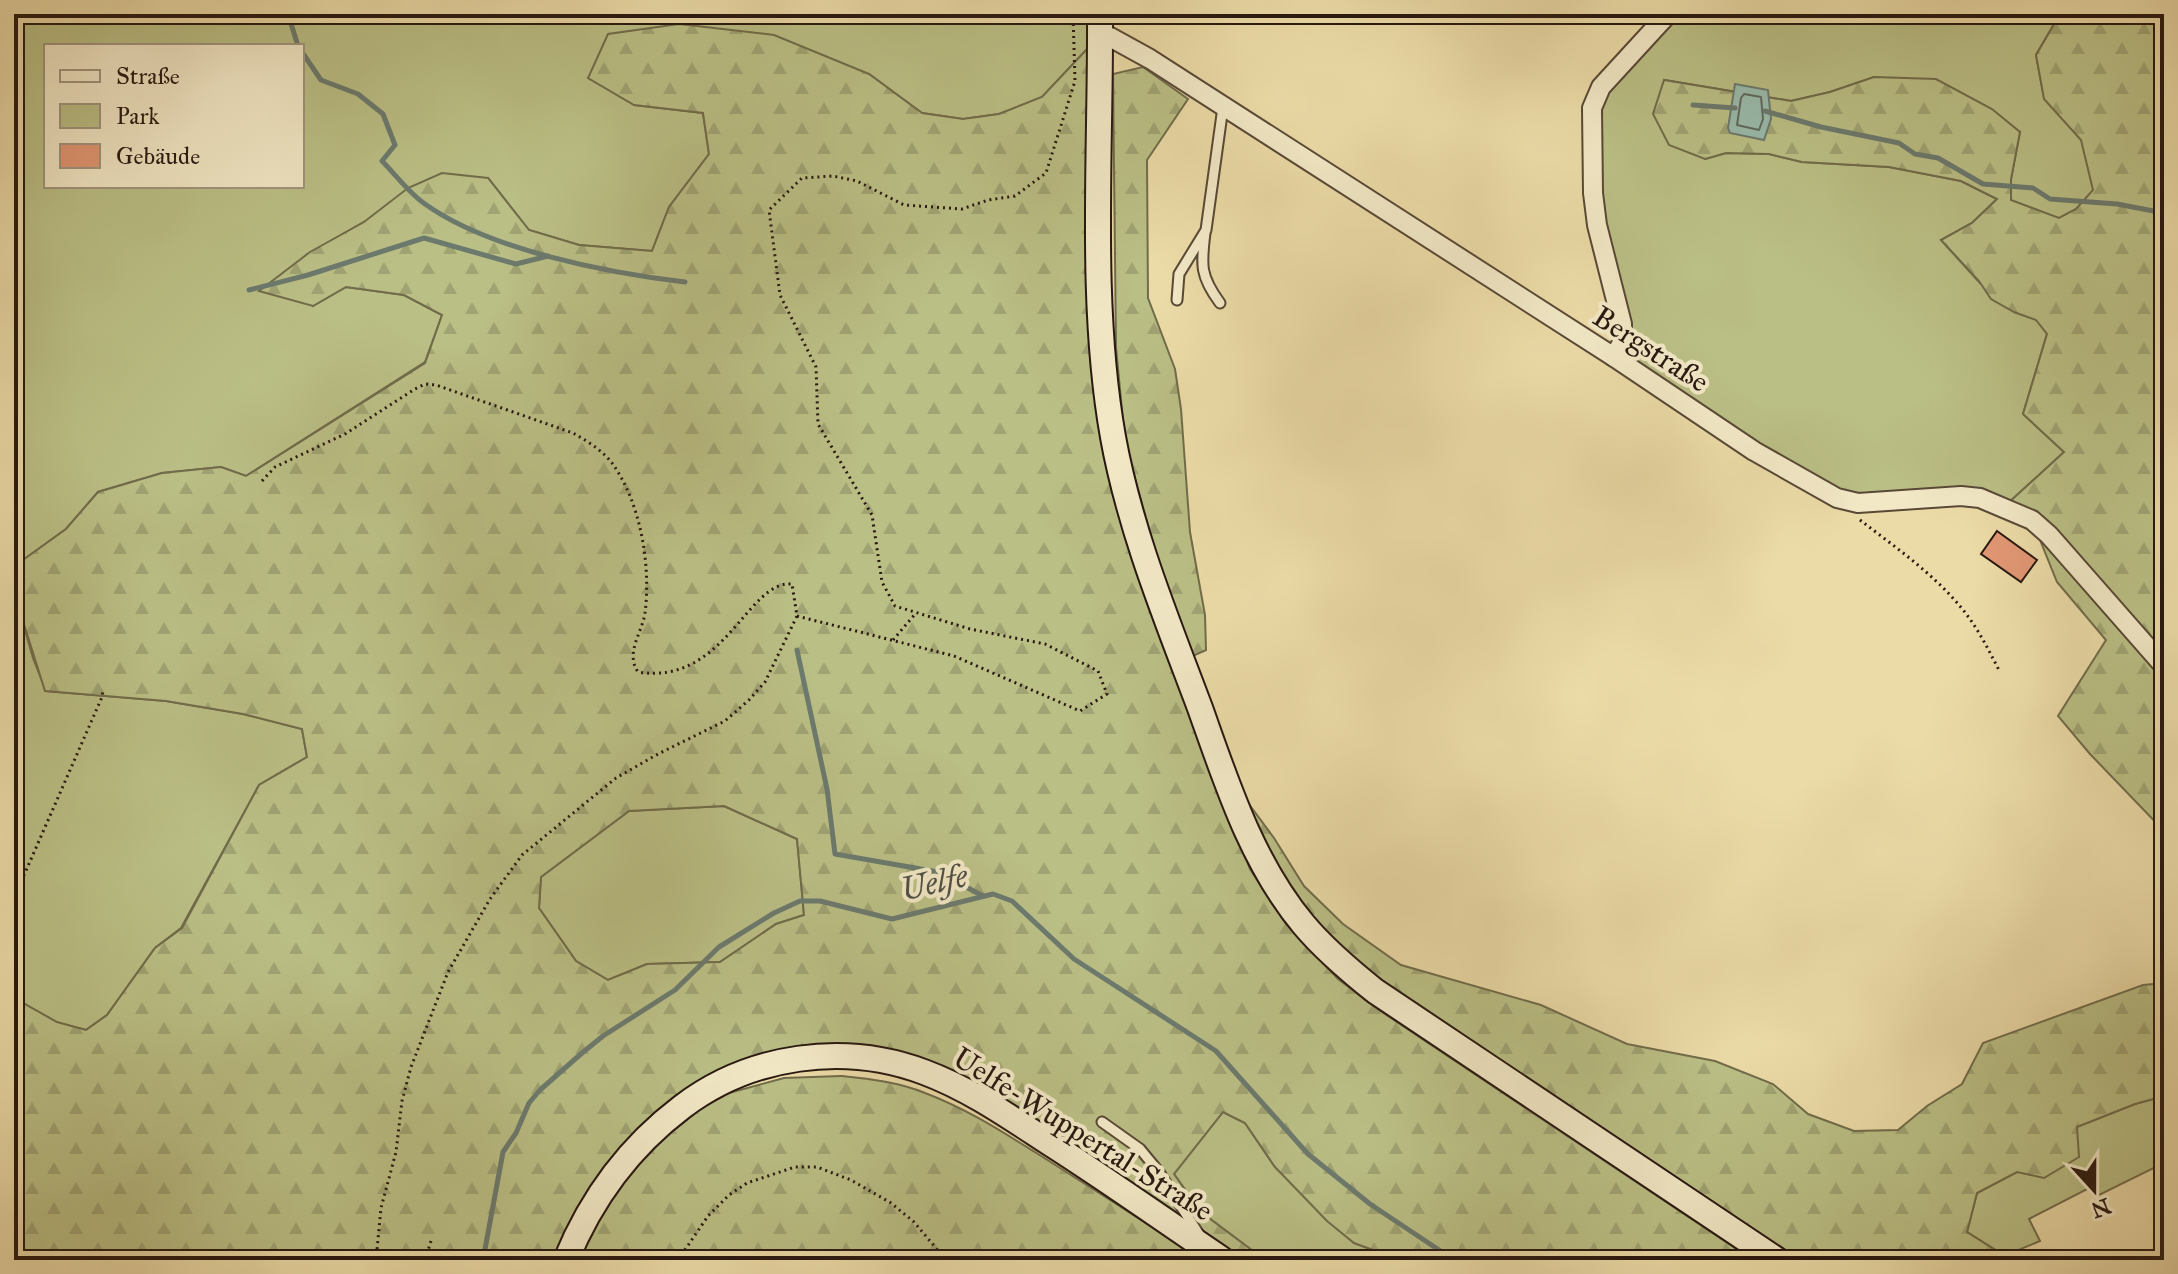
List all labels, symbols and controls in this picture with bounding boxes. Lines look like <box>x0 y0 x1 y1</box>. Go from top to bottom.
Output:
legend <box>44 44 304 188</box>
text: Straße <box>116 61 180 91</box>
text: Park <box>116 101 160 131</box>
text: Gebäude <box>116 141 200 171</box>
street label: Bergstraße <box>1586 298 1716 400</box>
water label: Uelfe <box>897 856 972 910</box>
street label: Uelfe-Wuppertal-Straße <box>946 1039 1220 1229</box>
north arrow <box>2054 1150 2134 1230</box>
text: N <box>2087 1192 2115 1224</box>

